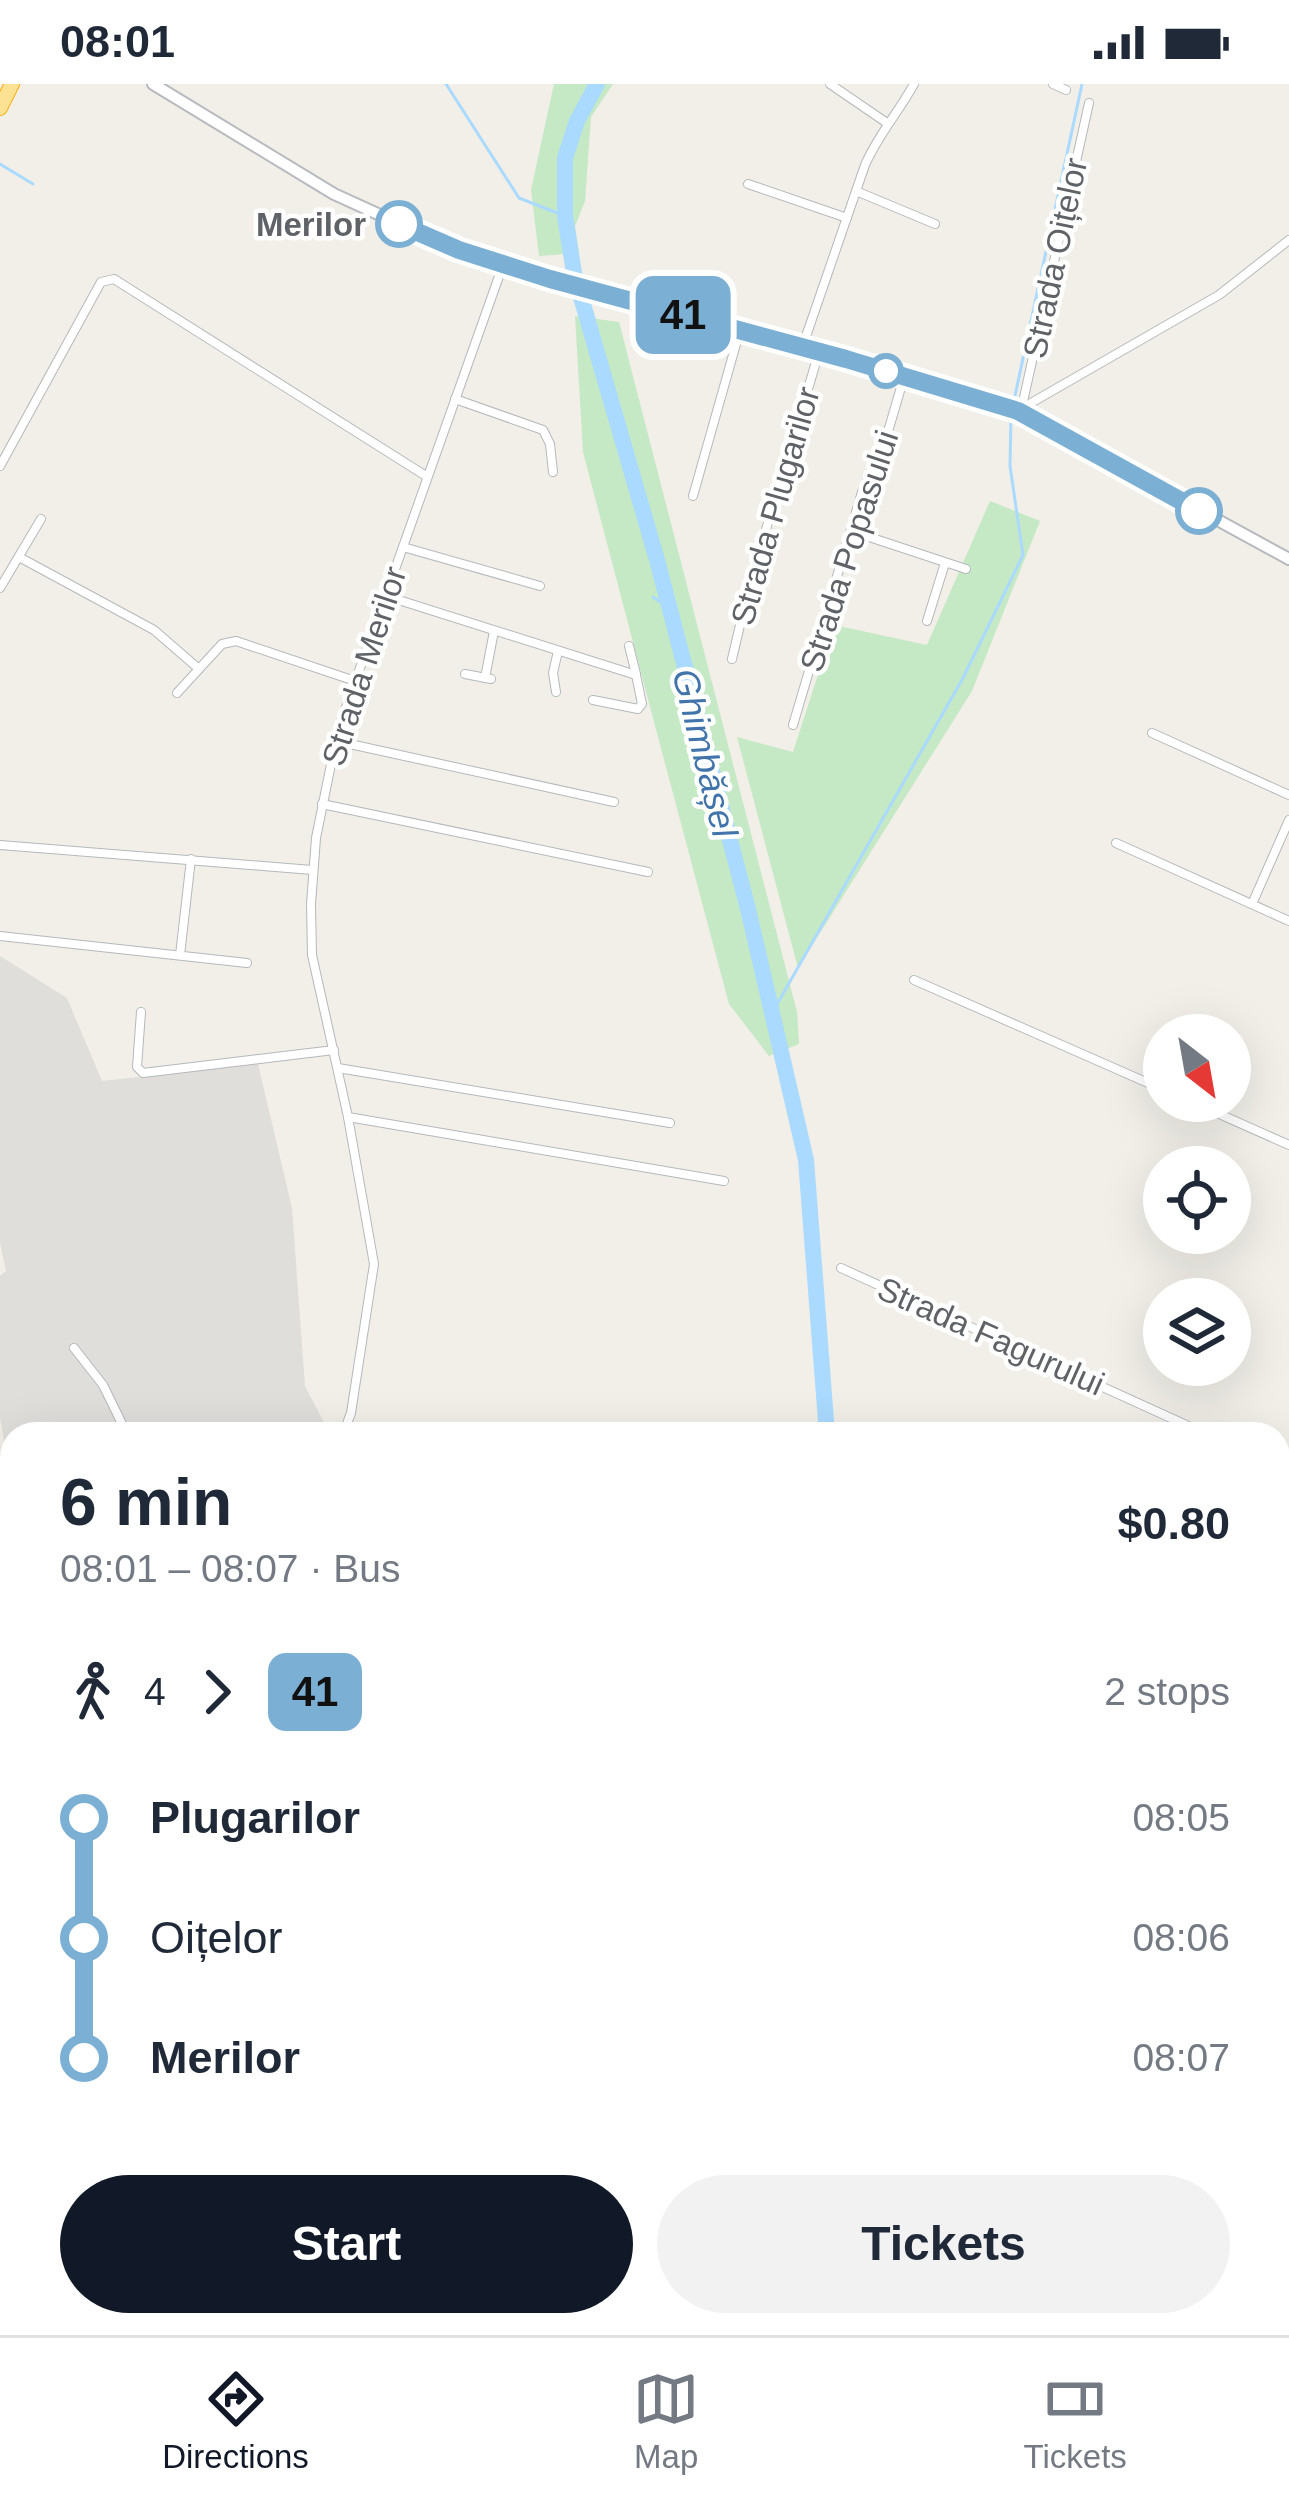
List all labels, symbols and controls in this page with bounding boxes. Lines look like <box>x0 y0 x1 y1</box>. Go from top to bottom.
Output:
text: 08:01 <box>60 16 175 67</box>
street label: Strada Oițelor <box>1016 155 1094 361</box>
marker: Merilor <box>377 202 421 246</box>
place label: Merilor <box>256 206 366 243</box>
line badge: 41 <box>629 276 737 354</box>
text: 41 <box>660 291 706 338</box>
unlabelled marker <box>870 355 902 387</box>
street label: Strada Plugarilor <box>723 383 827 629</box>
street label: Strada Popasului <box>793 426 905 676</box>
unlabelled marker <box>1177 489 1221 533</box>
street label: Strada Merilor <box>314 562 414 770</box>
water label: Ghimbășel <box>664 665 746 842</box>
north arrow <box>1143 1014 1251 1122</box>
map controls <box>1143 1014 1251 1386</box>
button: locate <box>1143 1146 1251 1254</box>
street label: Strada Fagurului <box>872 1269 1110 1403</box>
button: layers <box>1143 1278 1251 1386</box>
text: 6 min <box>60 1465 232 1539</box>
text: $0.80 <box>1117 1498 1230 1549</box>
text: 08:01 – 08:07 · Bus <box>60 1547 400 1590</box>
icon: walk <box>60 1659 126 1725</box>
icon: forward <box>184 1659 250 1725</box>
text: 41 <box>292 1668 338 1715</box>
text: 4 <box>144 1670 166 1713</box>
text: 2 stops <box>1104 1670 1230 1713</box>
text: Plugarilor <box>150 1792 360 1843</box>
text: 08:05 <box>1132 1796 1230 1839</box>
text: Oițelor <box>150 1912 283 1963</box>
text: 08:06 <box>1132 1916 1230 1959</box>
text: Merilor <box>150 2032 300 2083</box>
text: 08:07 <box>1132 2036 1230 2079</box>
button: Start <box>60 2175 633 2313</box>
button: Tickets <box>657 2175 1230 2313</box>
tab: Directions <box>162 2366 309 2476</box>
tab: Map <box>633 2366 699 2476</box>
tab: Tickets <box>1024 2366 1127 2476</box>

